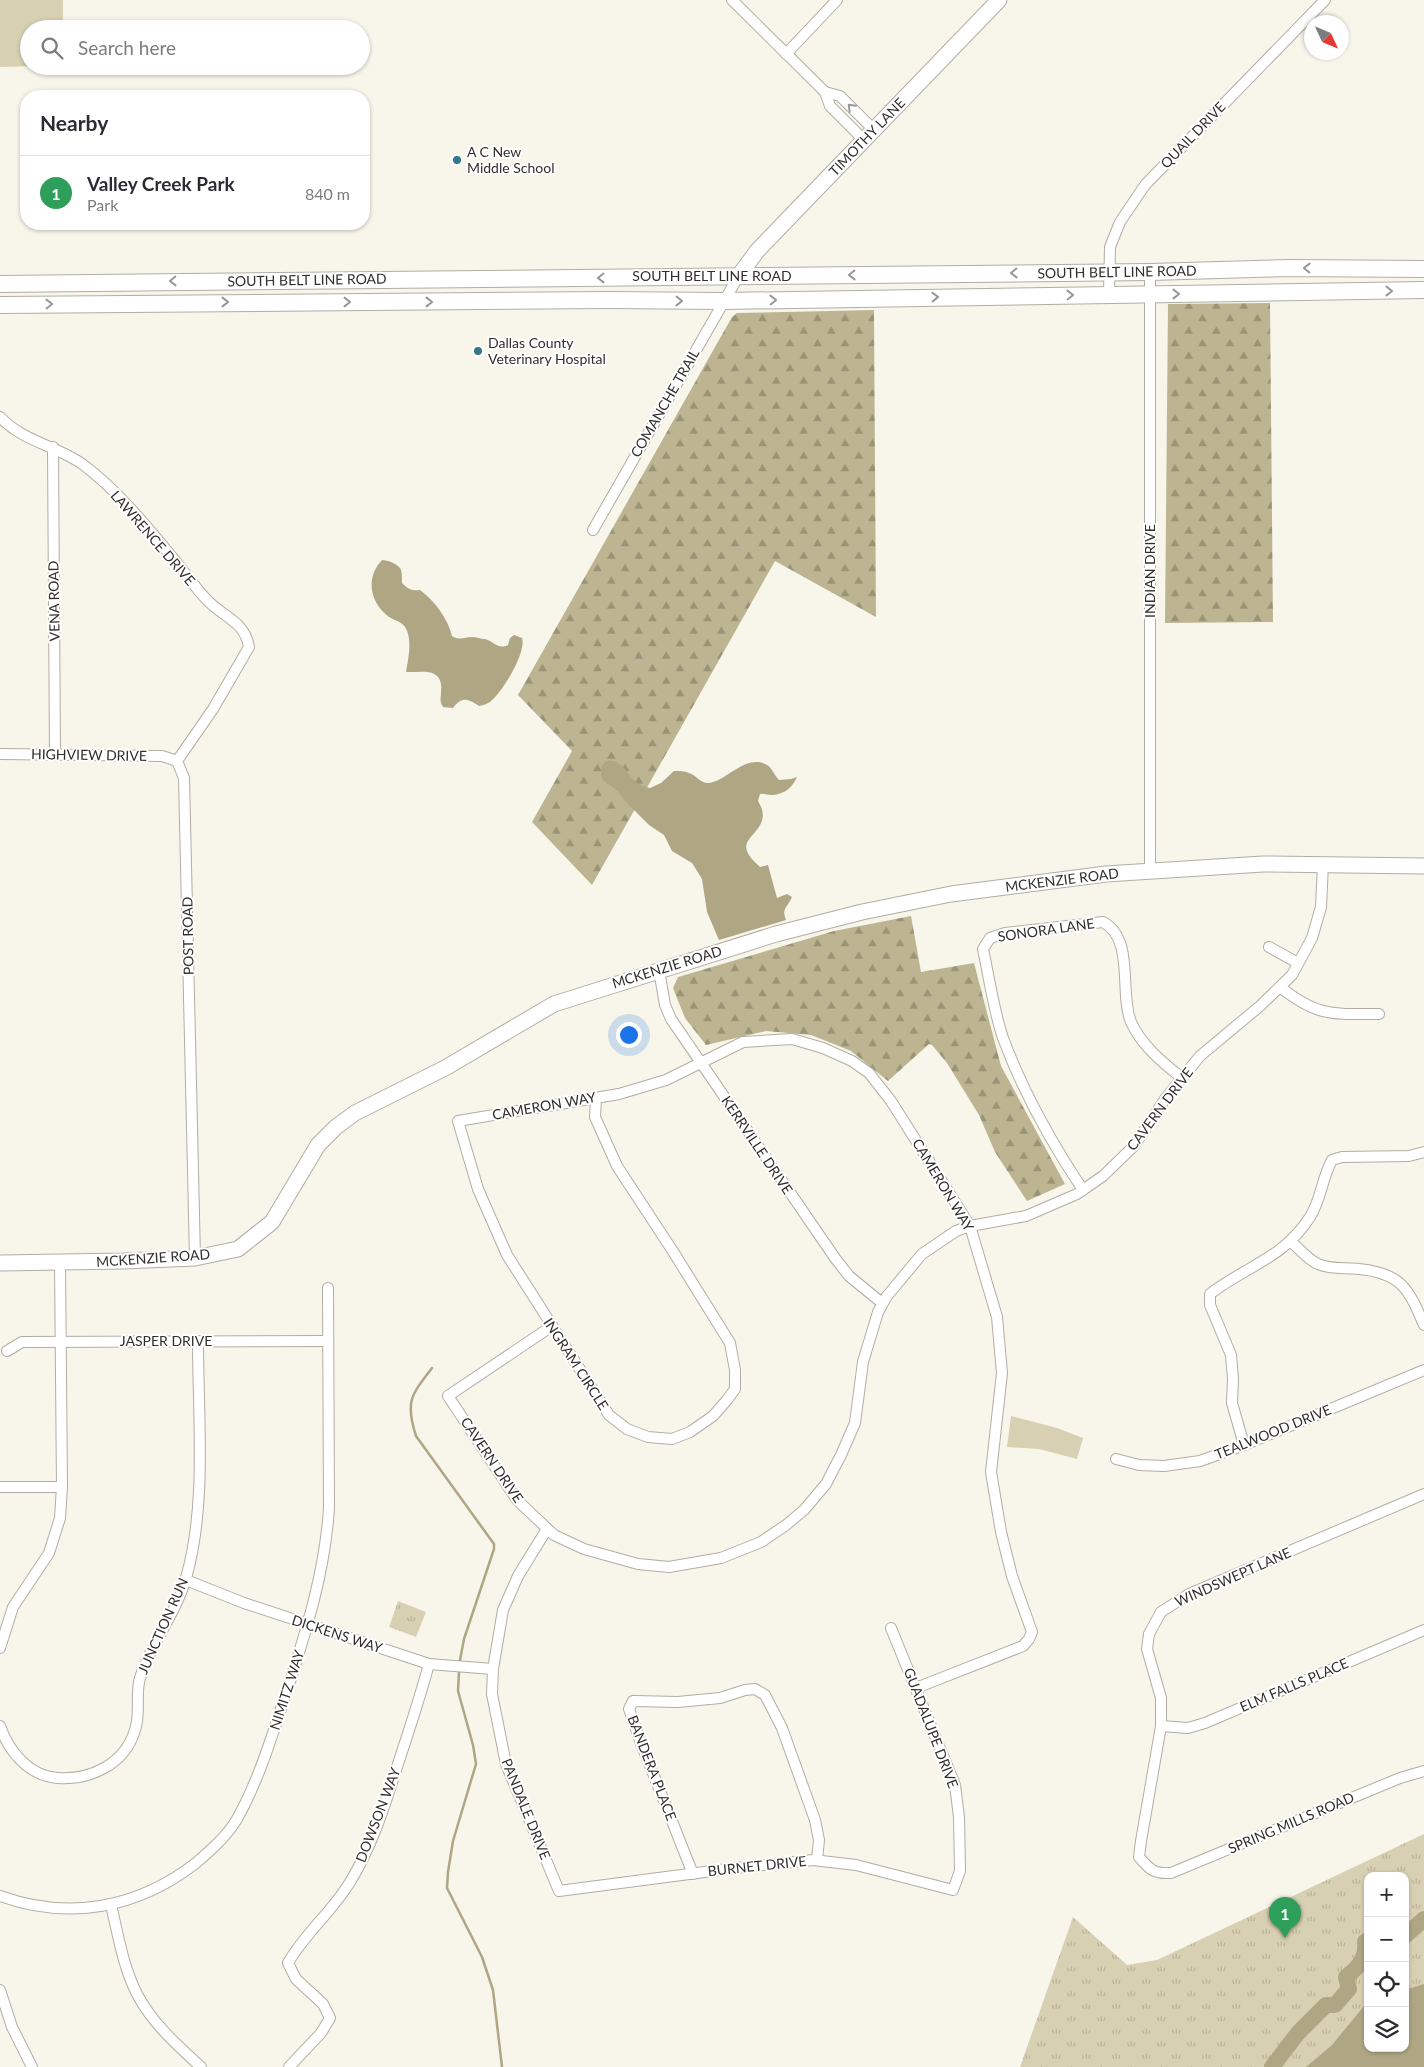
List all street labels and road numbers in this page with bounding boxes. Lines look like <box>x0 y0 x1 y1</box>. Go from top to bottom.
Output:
street label: TIMOTHY LANE <box>825 94 908 179</box>
street label: QUAIL DRIVE <box>1157 98 1229 171</box>
street label: SOUTH BELT LINE ROAD <box>1037 262 1197 281</box>
street label: SOUTH BELT LINE ROAD <box>632 267 792 284</box>
street label: SOUTH BELT LINE ROAD <box>227 270 387 289</box>
street label: COMANCHE TRAIL <box>627 345 703 460</box>
street label: LAWRENCE DRIVE <box>108 487 199 589</box>
street label: INDIAN DRIVE <box>1141 524 1158 618</box>
street label: VENA ROAD <box>44 561 63 641</box>
street label: HIGHVIEW DRIVE <box>31 745 147 764</box>
street label: MCKENZIE ROAD <box>1004 864 1120 895</box>
street label: POST ROAD <box>178 897 197 975</box>
street label: SONORA LANE <box>996 914 1095 945</box>
street label: MCKENZIE ROAD <box>610 942 724 991</box>
street label: CAVERN DRIVE <box>1123 1064 1196 1154</box>
street label: CAMERON WAY <box>491 1088 597 1123</box>
street label: KERRVILLE DRIVE <box>718 1092 797 1197</box>
street label: CAMERON WAY <box>909 1135 978 1234</box>
street label: MCKENZIE ROAD <box>95 1245 210 1270</box>
street label: INGRAM CIRCLE <box>540 1315 612 1413</box>
street label: JASPER DRIVE <box>120 1332 212 1349</box>
street label: TEALWOOD DRIVE <box>1212 1400 1333 1463</box>
street label: CAVERN DRIVE <box>458 1414 527 1506</box>
street label: WINDSWEPT LANE <box>1172 1543 1293 1610</box>
street label: JUNCTION RUN <box>134 1575 191 1677</box>
street label: DICKENS WAY <box>290 1611 385 1656</box>
street label: NIMITZ WAY <box>266 1648 307 1732</box>
street label: ELM FALLS PLACE <box>1237 1654 1351 1715</box>
street label: GUADALUPE DRIVE <box>901 1665 962 1790</box>
street label: BANDERA PLACE <box>625 1713 680 1823</box>
street label: PANDALE DRIVE <box>498 1756 554 1862</box>
street label: DOWSON WAY <box>352 1765 404 1865</box>
street label: SPRING MILLS ROAD <box>1225 1788 1356 1857</box>
street label: BURNET DRIVE <box>707 1852 807 1879</box>

